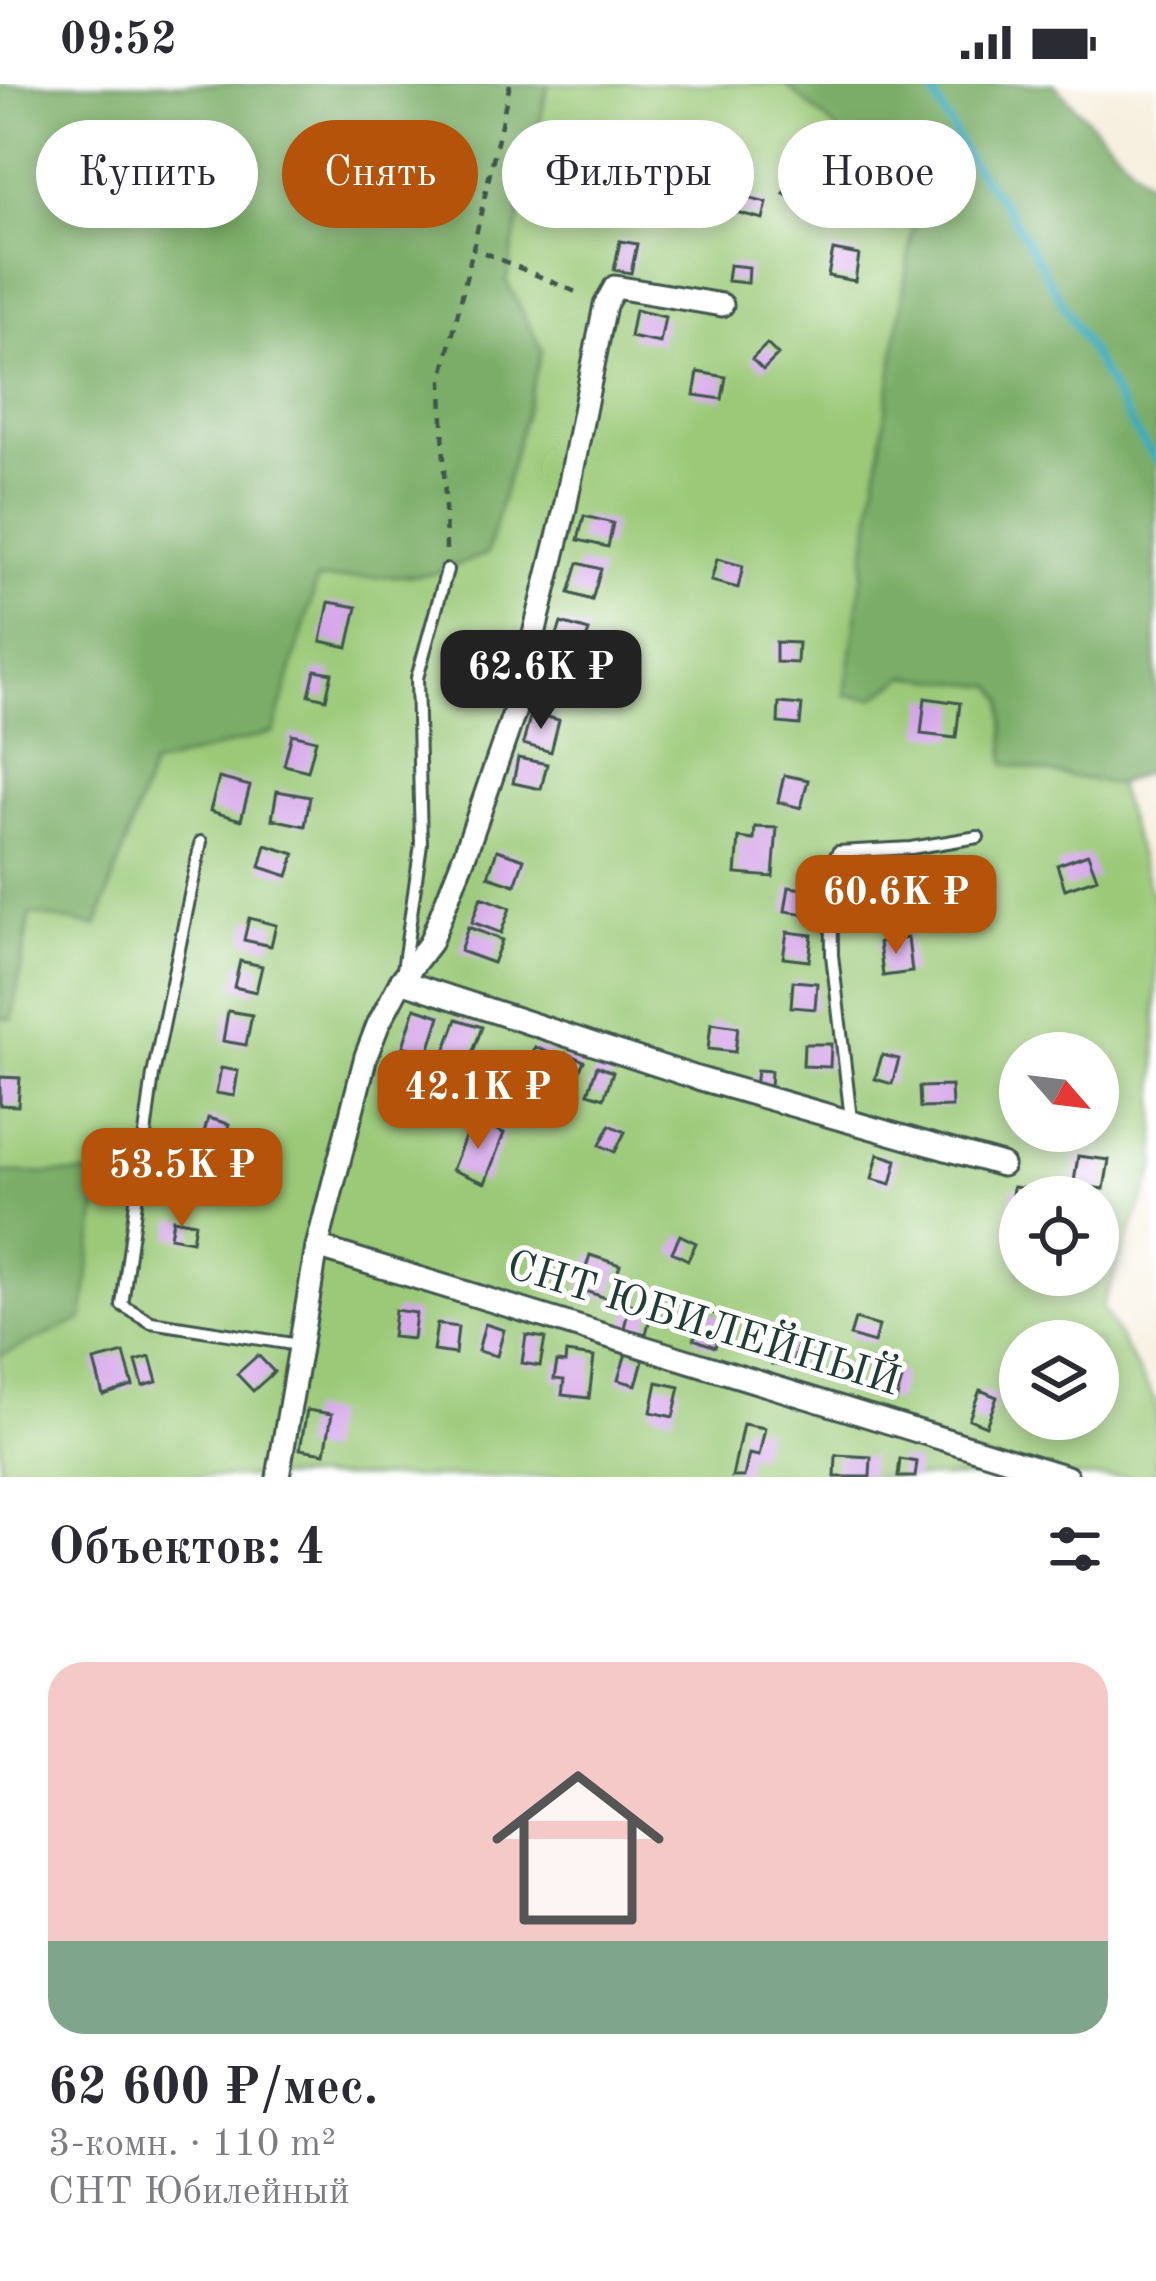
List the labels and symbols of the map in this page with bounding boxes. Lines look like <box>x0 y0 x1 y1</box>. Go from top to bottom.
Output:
pin: 62.6K ₽ <box>430 630 652 732</box>
pin: 60.6K ₽ <box>785 855 1007 957</box>
north arrow <box>999 1032 1119 1152</box>
pin: 42.1K ₽ <box>367 1050 589 1152</box>
pin: 53.5K ₽ <box>71 1128 293 1230</box>
street label: СНТ ЮБИЛЕЙНЫЙ <box>502 1237 907 1405</box>

